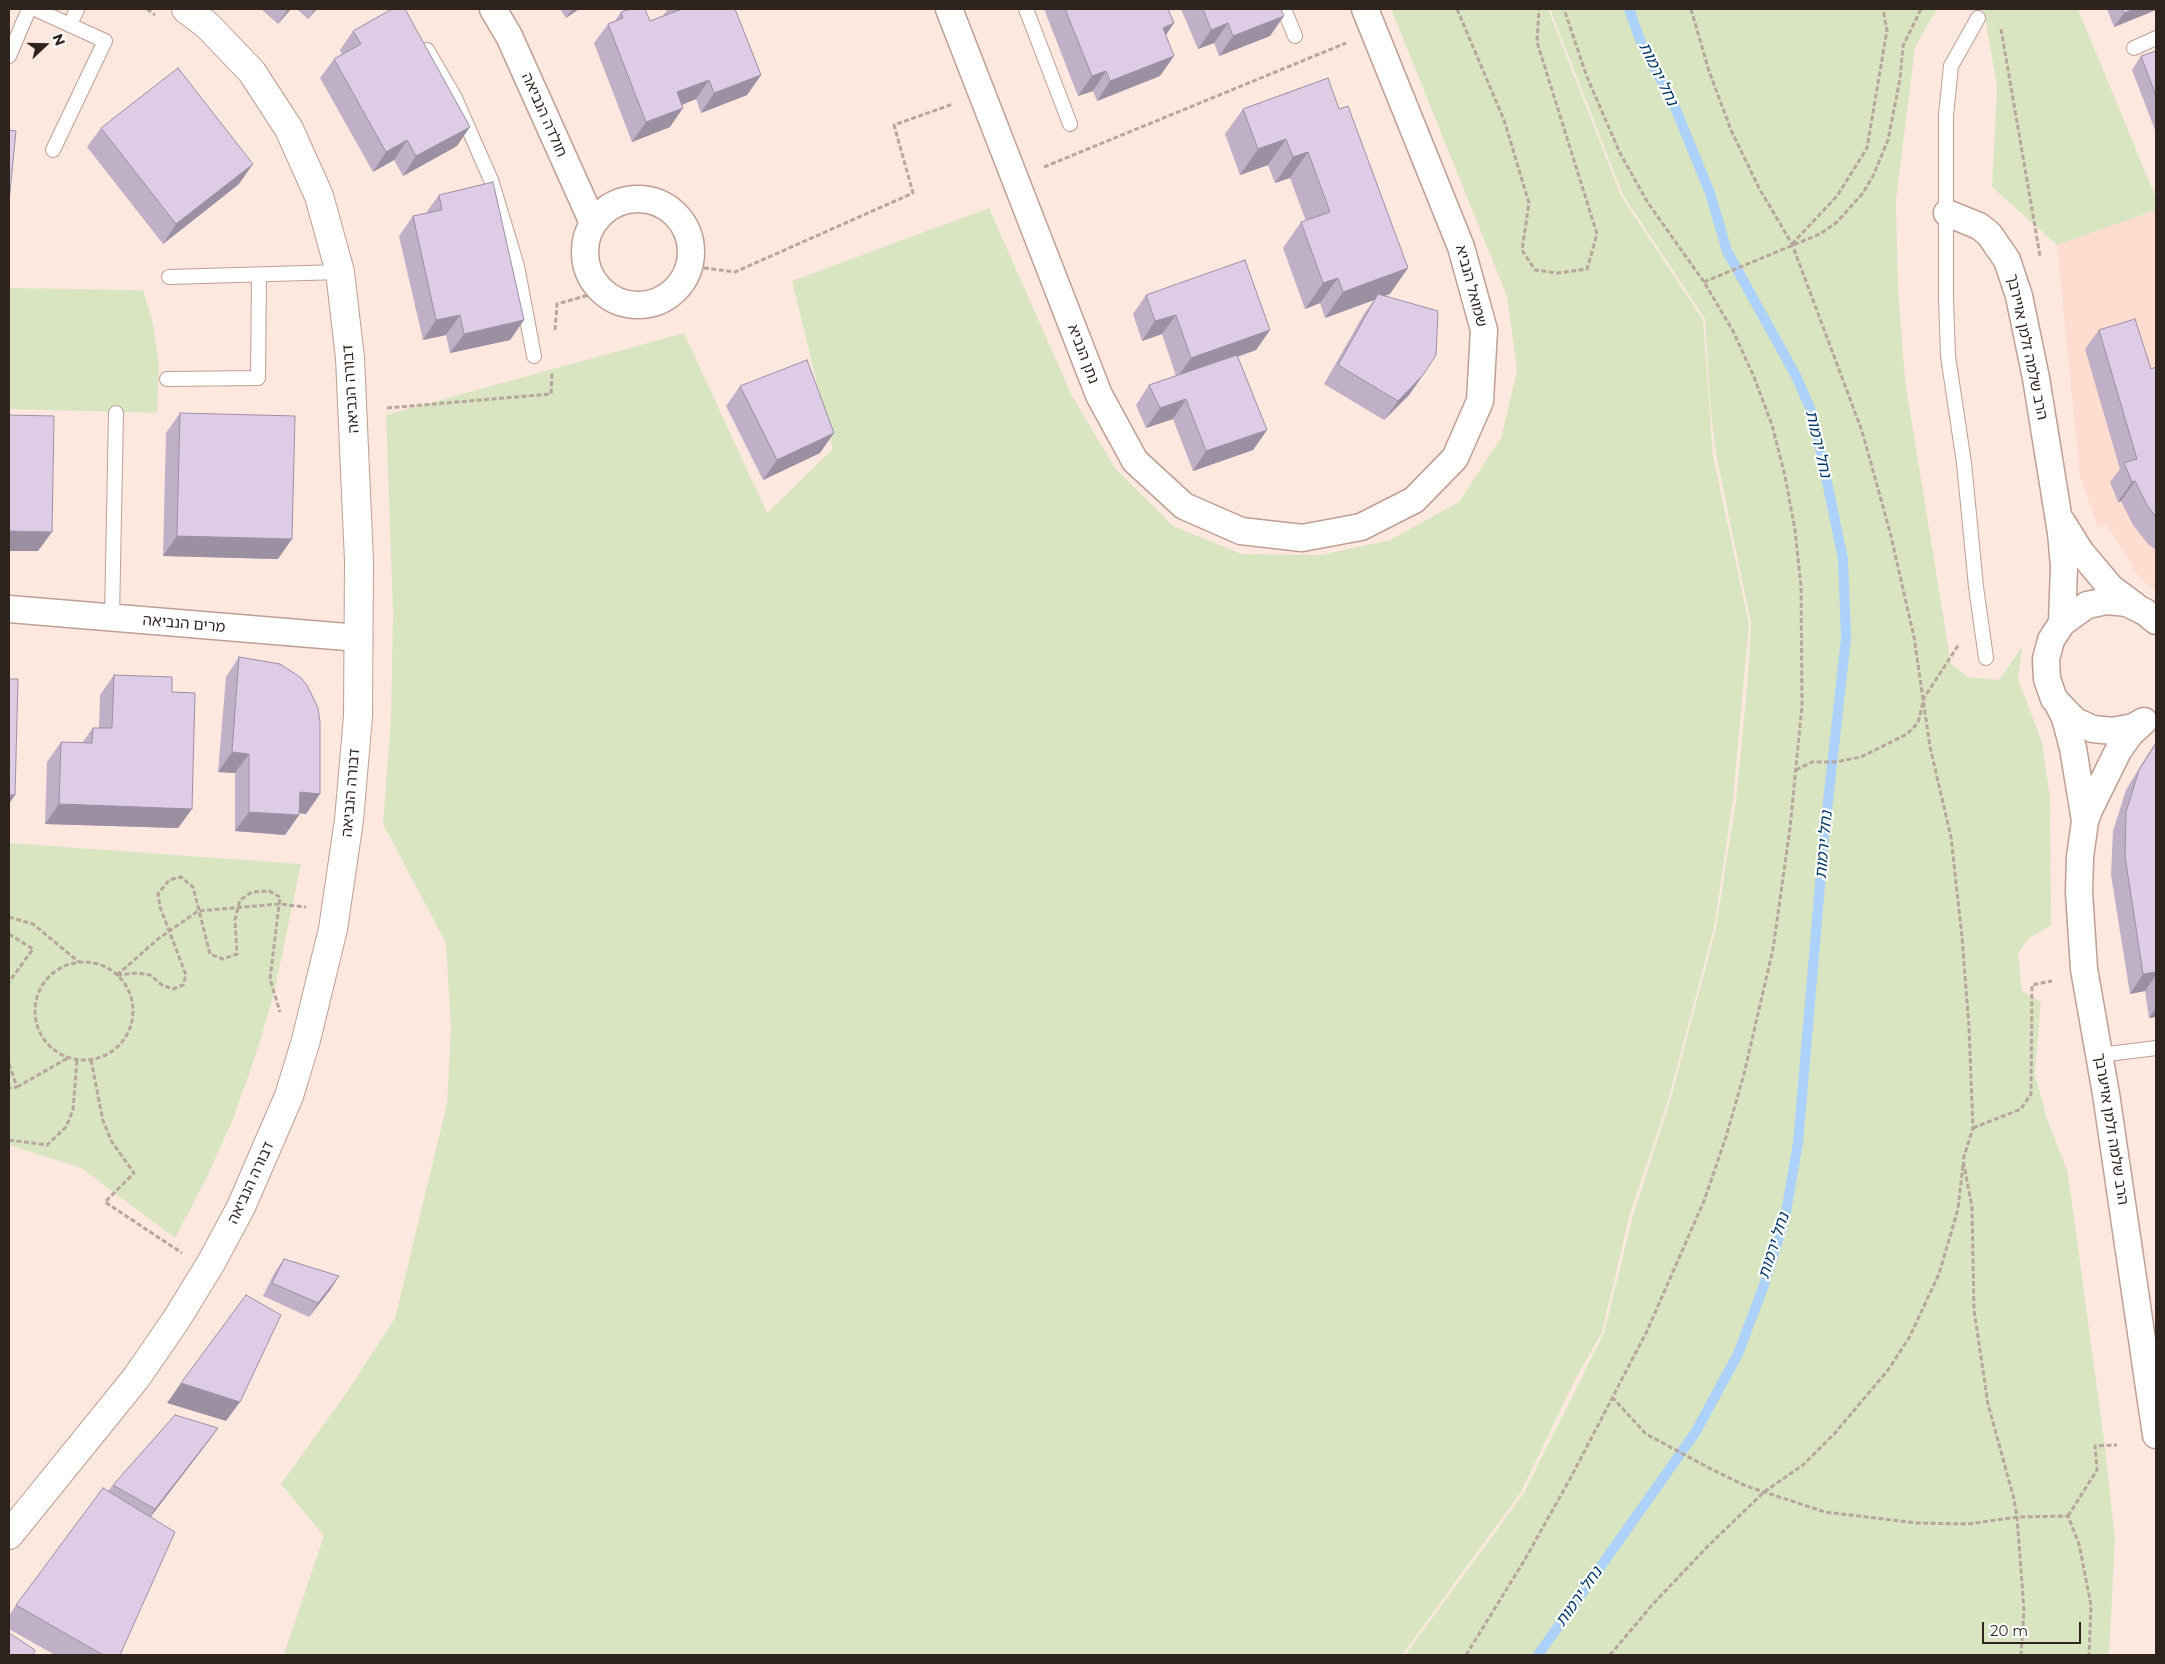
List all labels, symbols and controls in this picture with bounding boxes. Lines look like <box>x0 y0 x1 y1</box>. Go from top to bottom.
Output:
north arrow <box>20 20 70 70</box>
text: N <box>49 31 69 48</box>
water label: נחל ירמות <box>1634 39 1682 109</box>
street label: חולדה הנביאה <box>517 70 571 160</box>
street label: שמואל הנביא <box>1451 243 1491 329</box>
street label: הרב שלמה זלמן אויירבך <box>2003 272 2051 422</box>
street label: נתן הנביא <box>1063 322 1103 386</box>
street label: דבורה הנביאה <box>339 344 363 434</box>
water label: נחל ירמות <box>1801 409 1835 479</box>
street label: מרים הנביאה <box>142 611 226 637</box>
street label: דבורה הנביאה <box>338 748 364 838</box>
water label: נחל ירמות <box>1811 810 1837 880</box>
street label: הרב שלמה זלמן אויערבך <box>2090 1052 2132 1206</box>
street label: דבורה הנביאה <box>224 1139 278 1227</box>
water label: נחל ירמות <box>1754 1211 1794 1281</box>
water label: נחל ירמות <box>1552 1564 1606 1630</box>
scale bar <box>1985 1612 2084 1644</box>
text: 20 m <box>1990 1621 2028 1640</box>

